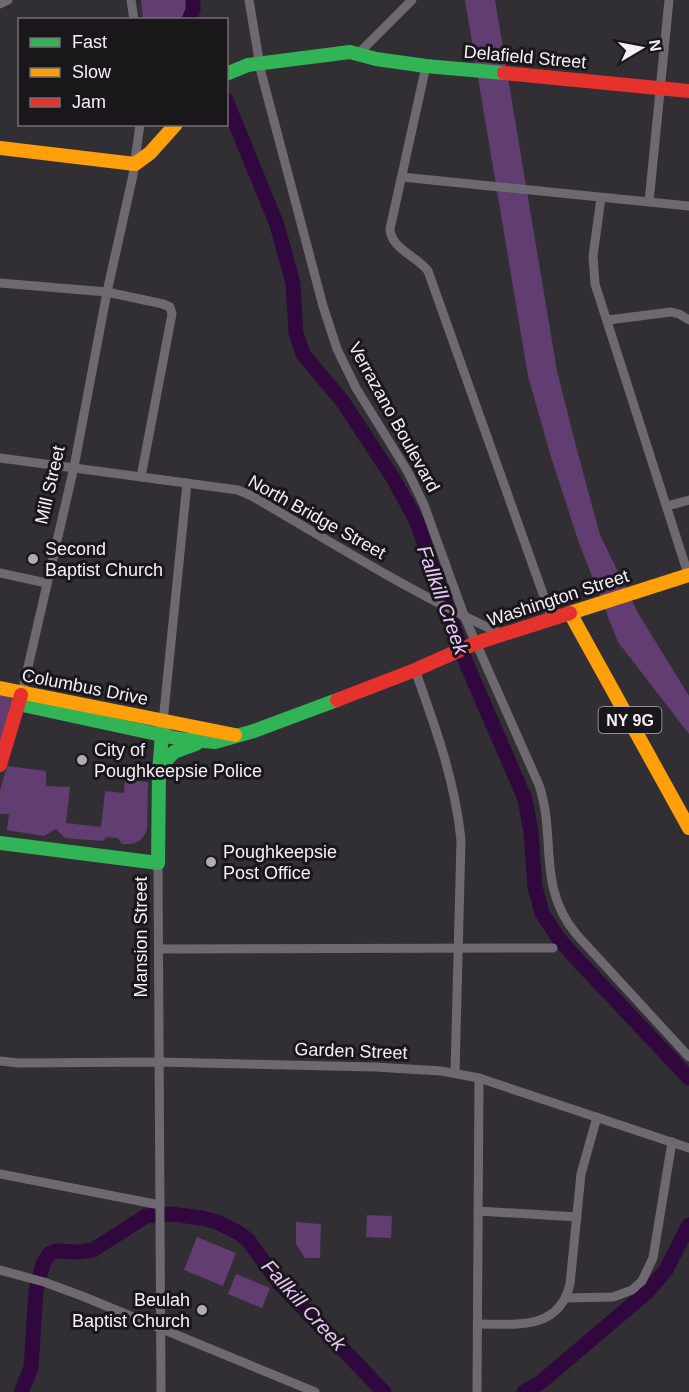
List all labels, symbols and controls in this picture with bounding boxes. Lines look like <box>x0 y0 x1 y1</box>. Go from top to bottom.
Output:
legend <box>18 18 228 126</box>
north arrow <box>611 18 671 78</box>
text: Fast <box>72 32 107 52</box>
text: N <box>646 38 665 53</box>
street label: Delafield Street <box>463 42 587 72</box>
text: Slow <box>72 62 112 82</box>
text: Jam <box>72 92 106 112</box>
street label: Verrazano Boulevard <box>345 339 443 495</box>
street label: Mill Street <box>31 444 69 526</box>
street label: North Bridge Street <box>245 471 389 563</box>
place label: Second Baptist Church <box>45 539 163 580</box>
water label: Fallkill Creek <box>413 542 473 658</box>
marker: Second Baptist Church <box>26 552 40 566</box>
street label: Washington Street <box>485 566 631 630</box>
street label: Columbus Drive <box>20 665 150 709</box>
road number: NY 9G <box>598 707 662 733</box>
place label: City of Poughkeepsie Police <box>94 740 262 781</box>
marker: City of Poughkeepsie Police <box>75 753 89 767</box>
place label: Poughkeepsie Post Office <box>223 842 337 883</box>
marker: Poughkeepsie Post Office <box>204 855 218 869</box>
street label: Mansion Street <box>131 876 151 998</box>
street label: Garden Street <box>294 1039 408 1063</box>
water label: Fallkill Creek <box>258 1255 351 1356</box>
place label: Beulah Baptist Church <box>72 1290 190 1331</box>
marker: Beulah Baptist Church <box>195 1303 209 1317</box>

